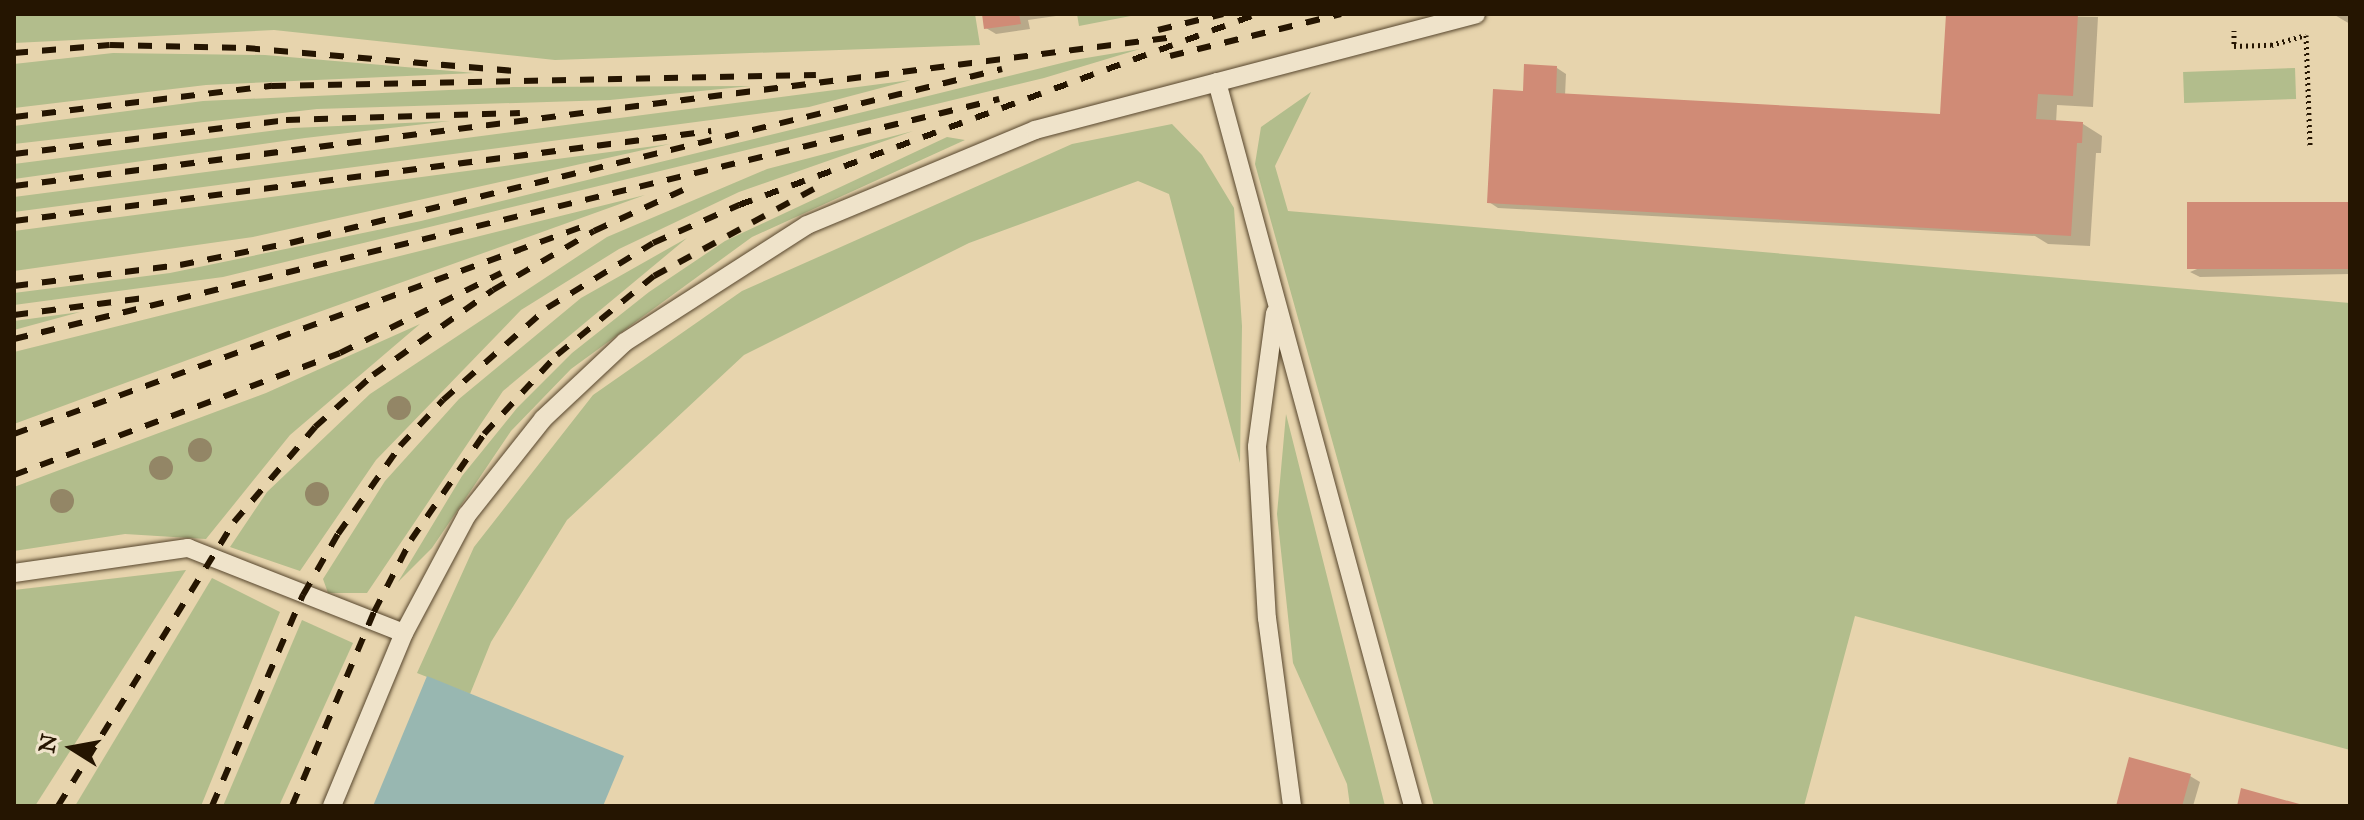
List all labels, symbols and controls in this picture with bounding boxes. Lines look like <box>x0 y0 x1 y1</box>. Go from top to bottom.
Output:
north arrow <box>32 708 112 788</box>
text: N <box>33 732 63 755</box>

